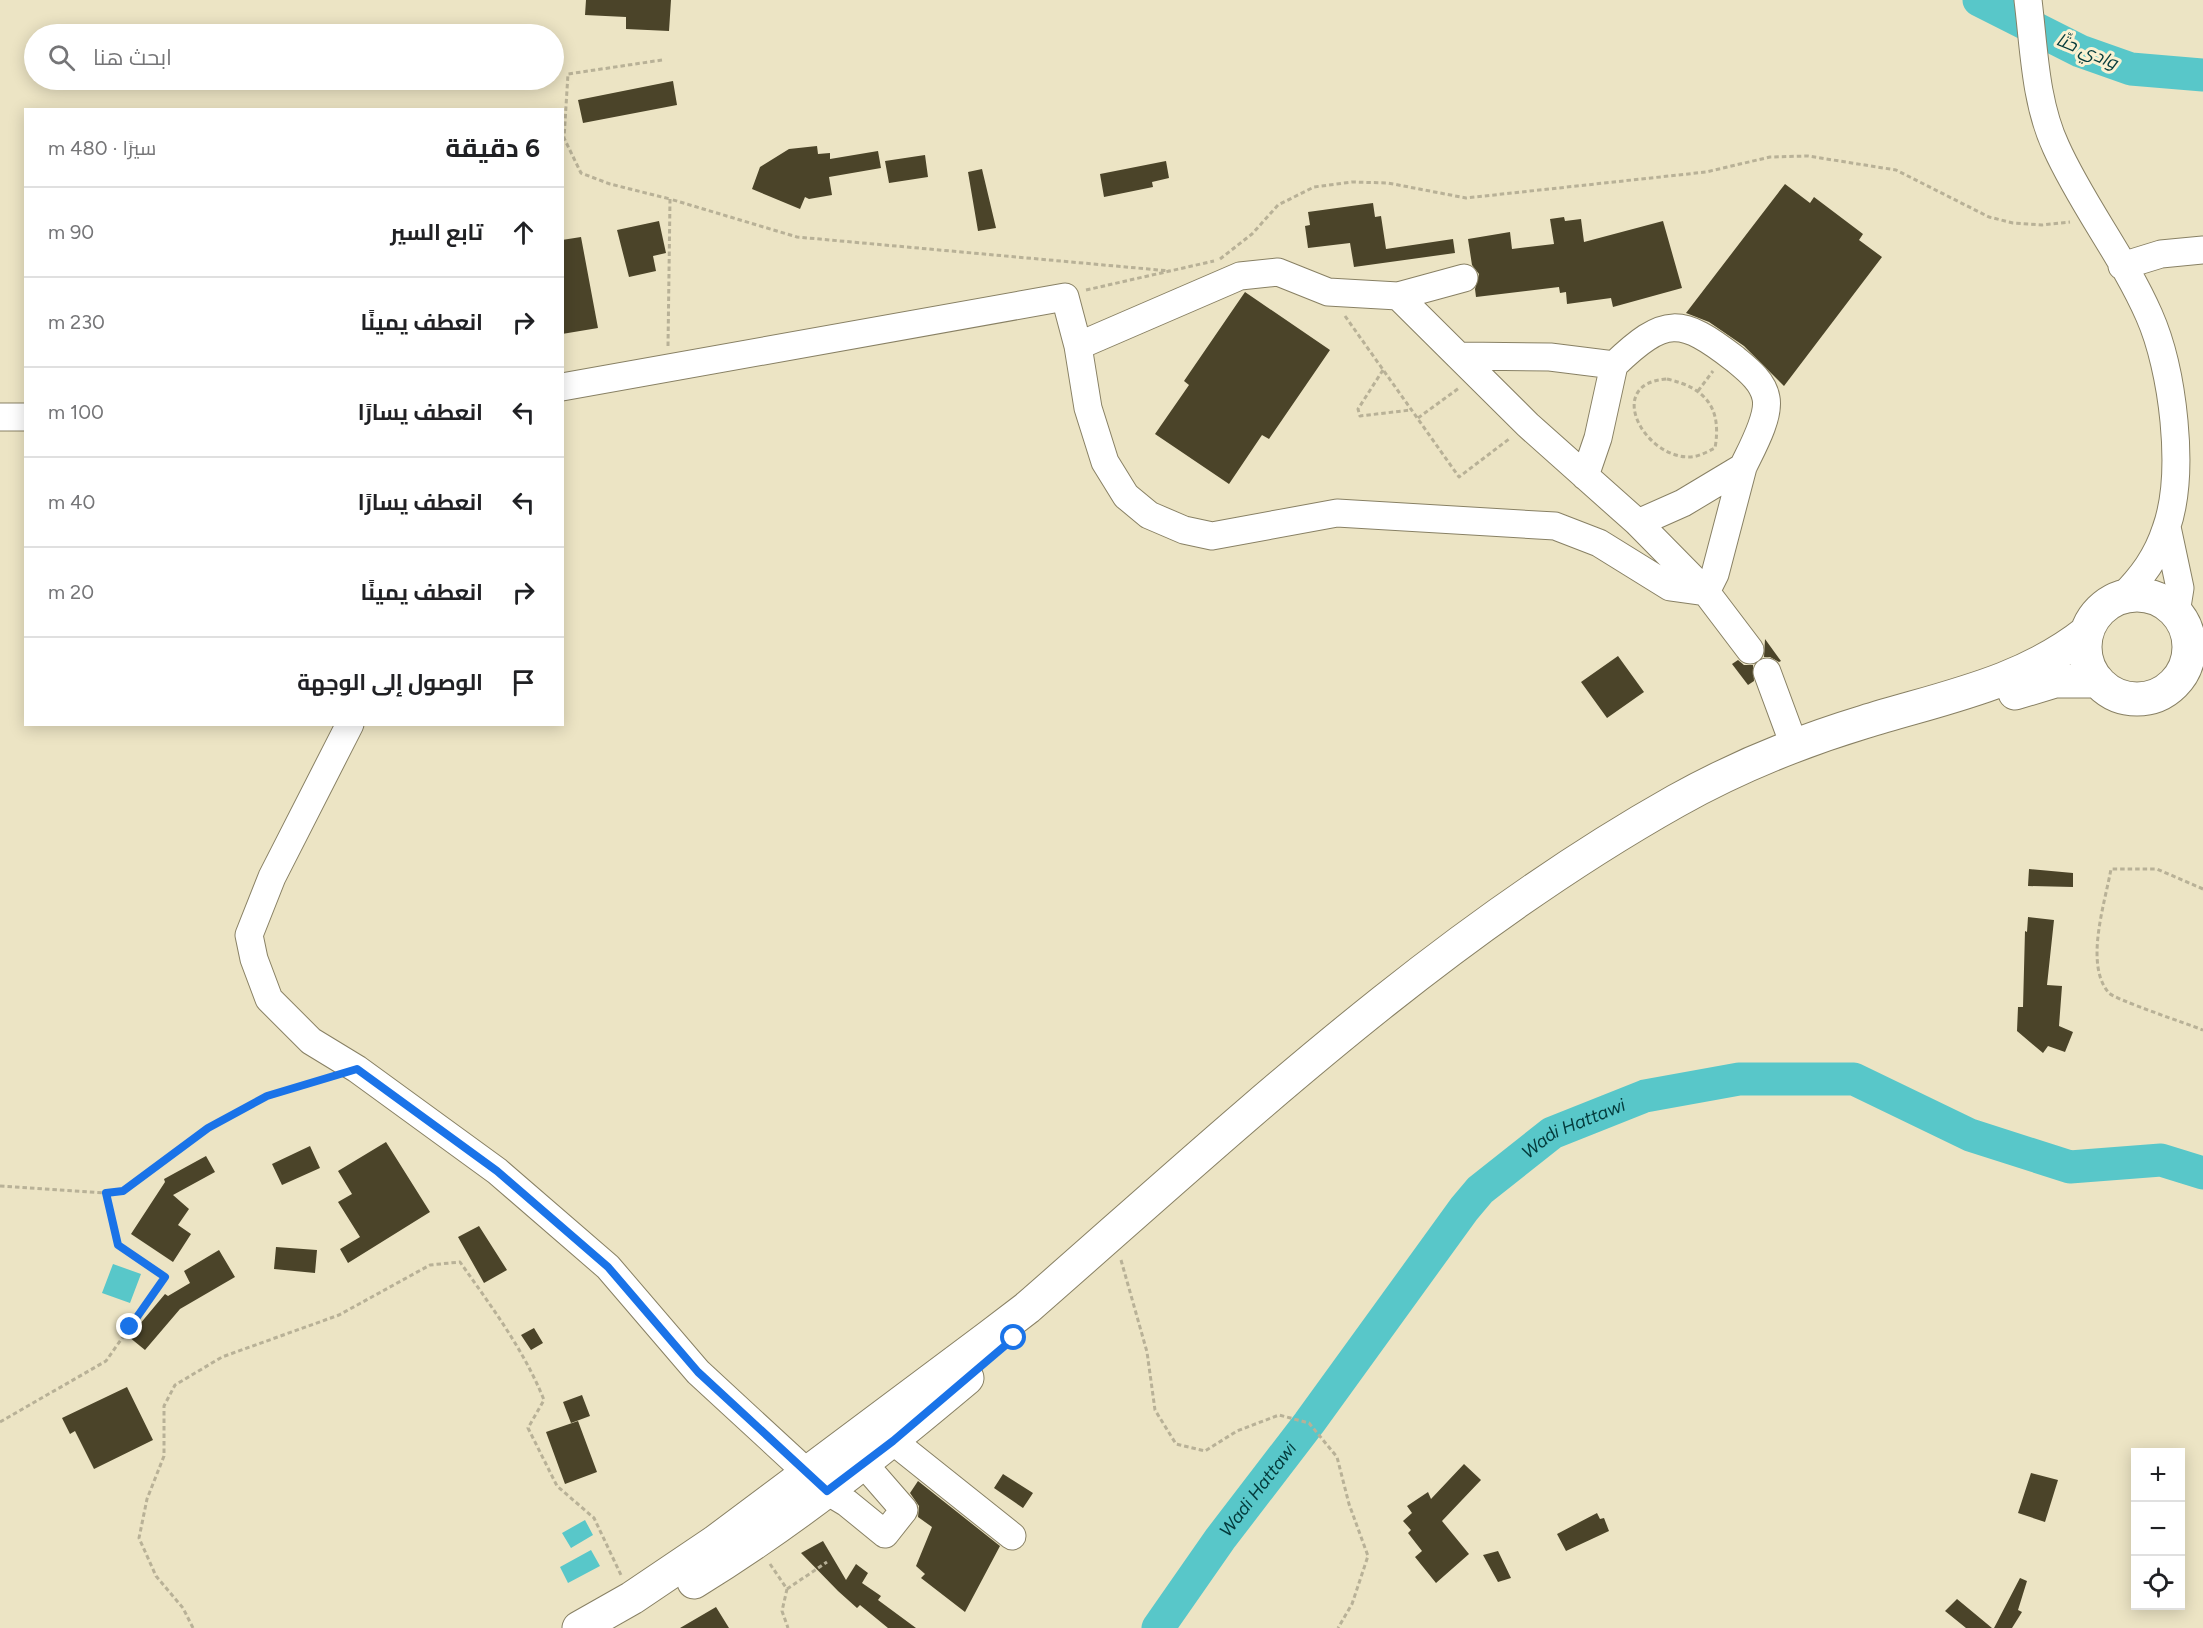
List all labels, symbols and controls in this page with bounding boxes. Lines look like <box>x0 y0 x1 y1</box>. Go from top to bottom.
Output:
search box <box>24 24 564 90</box>
water label: وادي حتّا <box>2052 28 2122 77</box>
icon: search <box>45 41 78 74</box>
text: ابحث هنا <box>93 44 172 71</box>
text: 6 دقيقة <box>445 132 540 164</box>
text: سيرًا · 480 m <box>48 136 156 160</box>
icon: ahead <box>507 216 540 249</box>
text: تابع السير <box>390 219 483 246</box>
text: 90 m <box>48 220 94 244</box>
icon: right <box>507 306 540 339</box>
text: انعطف يمينًا <box>360 309 483 336</box>
text: 230 m <box>48 310 105 334</box>
icon: left <box>507 396 540 429</box>
text: انعطف يسارًا <box>358 399 483 426</box>
text: 100 m <box>48 400 104 424</box>
icon: left <box>507 486 540 519</box>
text: انعطف يسارًا <box>358 489 483 516</box>
text: 40 m <box>48 490 95 514</box>
icon: right <box>507 576 540 609</box>
text: انعطف يمينًا <box>360 579 483 606</box>
text: 20 m <box>48 580 94 604</box>
icon: arrive <box>507 666 540 699</box>
text: الوصول إلى الوجهة <box>297 669 483 696</box>
water label: Wadi Hattawi <box>1518 1094 1629 1163</box>
route end <box>116 1313 142 1339</box>
route start <box>1000 1324 1026 1350</box>
water label: Wadi Hattawi <box>1215 1437 1302 1541</box>
map controls <box>2131 1448 2185 1610</box>
button: + <box>2131 1448 2185 1502</box>
button: − <box>2131 1502 2185 1556</box>
button: locate <box>2131 1556 2185 1610</box>

